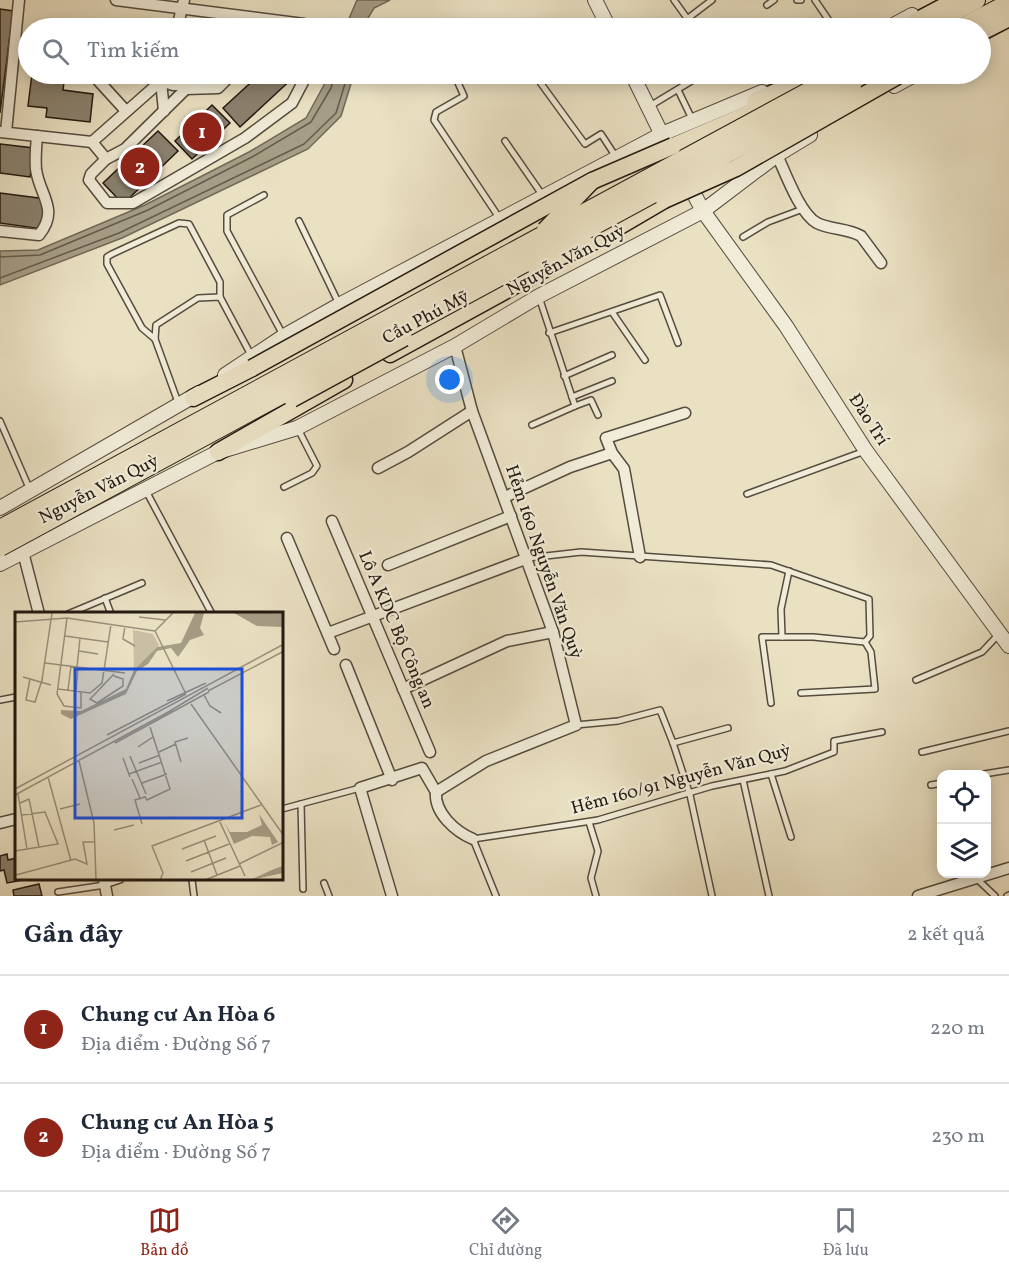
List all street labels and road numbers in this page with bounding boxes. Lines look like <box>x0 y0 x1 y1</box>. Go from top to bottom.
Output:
street label: Nguyễn Văn Quỳ <box>502 219 630 303</box>
street label: Cầu Phú Mỹ <box>378 285 474 351</box>
street label: Đào Trí <box>842 389 894 451</box>
street label: Nguyễn Văn Quỳ <box>35 449 163 531</box>
street label: Hẻm 160 Nguyễn Văn Quỳ <box>498 462 588 663</box>
street label: Lô A KDC Bộ Công an <box>351 547 441 713</box>
street label: Hẻm 160/91 Nguyễn Văn Quỳ <box>568 739 794 821</box>

